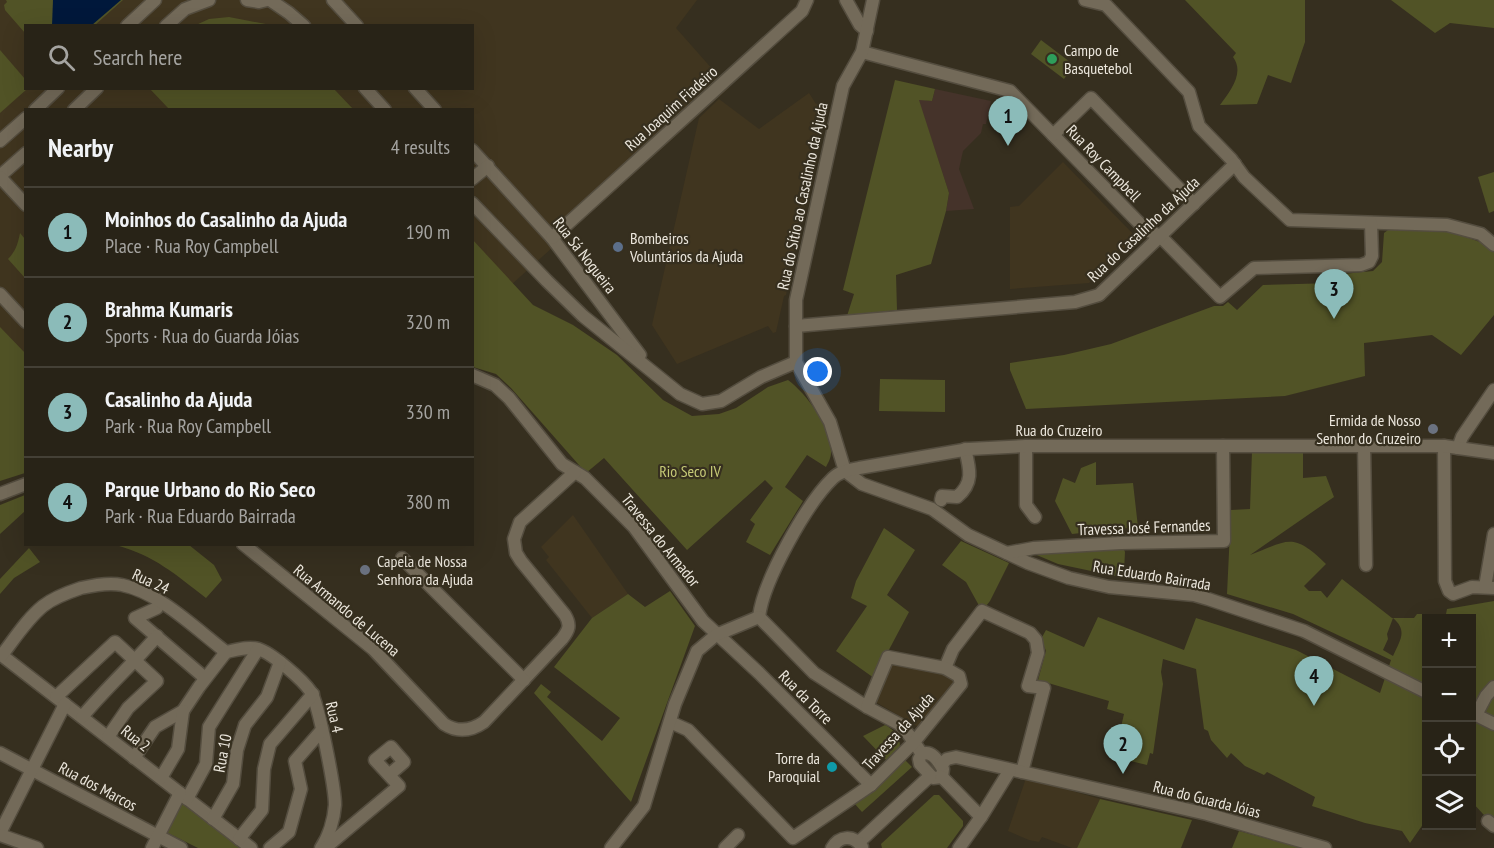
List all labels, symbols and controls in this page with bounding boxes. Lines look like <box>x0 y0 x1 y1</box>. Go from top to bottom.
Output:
search box <box>24 24 474 90</box>
place label: Campo de Basquetebol <box>1064 40 1133 78</box>
icon: search <box>45 41 78 74</box>
text: Search here <box>93 43 182 71</box>
marker: Campo de Basquetebol <box>1045 52 1059 66</box>
street label: Rua Joaquim Fiadeiro <box>621 61 721 155</box>
pin: 1 <box>988 96 1028 146</box>
street label: Rua do Sítio ao Casalinho da Ajuda <box>772 100 832 292</box>
street label: Rua Roy Campbell <box>1062 120 1146 206</box>
text: Nearby <box>48 131 113 164</box>
text: 4 results <box>391 134 450 160</box>
street label: Rua do Casalinho da Ajuda <box>1083 172 1203 286</box>
text: Moinhos do Casalinho da Ajuda <box>105 205 347 233</box>
street label: Rua Sá Nogueira <box>549 213 621 297</box>
text: 1 <box>63 219 72 245</box>
text: 190 m <box>406 219 450 245</box>
place label: Bombeiros Voluntários da Ajuda <box>629 228 743 266</box>
text: Place · Rua Roy Campbell <box>105 233 278 259</box>
marker: Bombeiros Voluntários da Ajuda <box>611 240 625 254</box>
pin: 3 <box>1314 270 1354 319</box>
text: Brahma Kumaris <box>105 295 233 323</box>
text: 2 <box>63 309 72 335</box>
text: 320 m <box>406 309 450 335</box>
text: Sports · Rua do Guarda Jóias <box>105 323 299 349</box>
your location <box>803 357 832 386</box>
text: Casalinho da Ajuda <box>105 385 252 413</box>
text: 3 <box>63 399 72 425</box>
text: 330 m <box>406 399 450 425</box>
place label: Ermida de Nosso Senhor do Cruzeiro <box>1316 410 1421 448</box>
text: Park · Rua Roy Campbell <box>105 413 271 439</box>
street label: Rua do Cruzeiro <box>1015 420 1103 440</box>
marker: Ermida de Nosso Senhor do Cruzeiro <box>1426 422 1440 436</box>
park label: Rio Seco IV <box>659 461 721 481</box>
text: Parque Urbano do Rio Seco <box>105 475 315 503</box>
text: 4 <box>63 489 72 515</box>
text: 380 m <box>406 489 450 515</box>
street label: Travessa do Armador <box>617 489 705 591</box>
text: Park · Rua Eduardo Bairrada <box>105 503 296 529</box>
street label: Travessa José Fernandes <box>1077 515 1211 539</box>
place label: Capela de Nossa Senhora da Ajuda <box>377 551 473 589</box>
street label: Rua Eduardo Bairrada <box>1092 556 1212 594</box>
street label: Rua Armando de Lucena <box>290 560 404 660</box>
marker: Capela de Nossa Senhora da Ajuda <box>358 563 372 577</box>
street label: Rua 24 <box>129 564 173 598</box>
map controls <box>1422 614 1476 830</box>
button: + <box>1422 614 1476 668</box>
pin: 4 <box>1294 656 1334 706</box>
street label: Rua da Torre <box>775 666 837 728</box>
button: − <box>1422 668 1476 722</box>
street label: Travessa da Ajuda <box>858 688 938 774</box>
street label: Rua 4 <box>322 699 348 735</box>
street label: Rua 2 <box>117 720 155 756</box>
button: locate <box>1422 722 1476 776</box>
pin: 2 <box>1104 724 1142 774</box>
street label: Rua 10 <box>208 732 236 774</box>
place label: Torre da Paroquial <box>768 748 820 786</box>
street label: Rua dos Marcos <box>55 757 141 815</box>
marker: Torre da Paroquial <box>825 760 839 774</box>
street label: Rua do Guarda Jóias <box>1151 776 1263 822</box>
button: layers <box>1422 776 1476 830</box>

